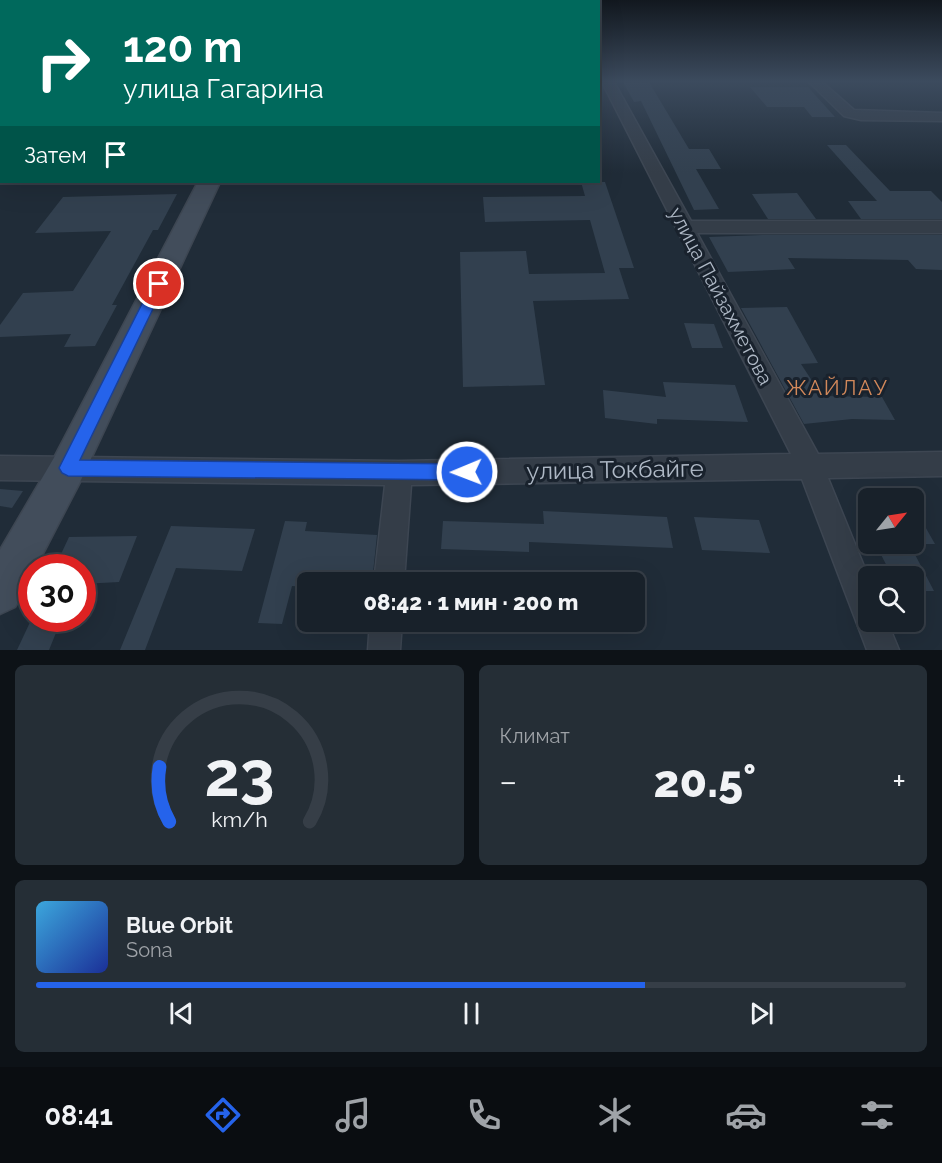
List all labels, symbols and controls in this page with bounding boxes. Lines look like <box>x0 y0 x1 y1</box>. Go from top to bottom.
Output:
text: 120 m <box>123 23 242 72</box>
icon: right <box>24 24 102 102</box>
text: улица Гагарина <box>123 73 324 104</box>
icon: arrive <box>99 138 132 171</box>
text: Затем <box>24 142 87 168</box>
street label: улица Пайзахметова <box>664 203 778 389</box>
pin <box>133 258 184 309</box>
icon: arrive <box>142 267 175 300</box>
district label: ЖАЙЛАУ <box>786 375 888 400</box>
position arrow <box>435 440 499 504</box>
street label: улица Токбайге <box>526 453 704 486</box>
north arrow <box>858 488 924 554</box>
map controls <box>858 488 924 632</box>
speed limit sign: 30 <box>18 554 96 632</box>
button: search <box>858 566 924 632</box>
text: 08:42 · 1 мин · 200 m <box>364 589 578 615</box>
text: Климат <box>500 724 570 748</box>
text: 23 <box>204 737 274 811</box>
text: 20.5° <box>653 755 756 808</box>
text: − <box>500 762 517 801</box>
text: + <box>892 762 906 801</box>
text: km/h <box>211 807 268 832</box>
text: Blue Orbit <box>126 912 233 938</box>
text: Sona <box>126 938 173 962</box>
icon: previous <box>165 997 198 1030</box>
icon: pause <box>455 997 488 1030</box>
icon: next <box>745 997 778 1030</box>
icon: directions <box>202 1094 244 1136</box>
icon: music <box>332 1094 374 1136</box>
icon: phone <box>463 1094 505 1136</box>
icon: climate <box>594 1094 636 1136</box>
icon: car <box>725 1094 767 1136</box>
icon: filters <box>856 1094 898 1136</box>
text: 08:41 <box>44 1100 113 1131</box>

